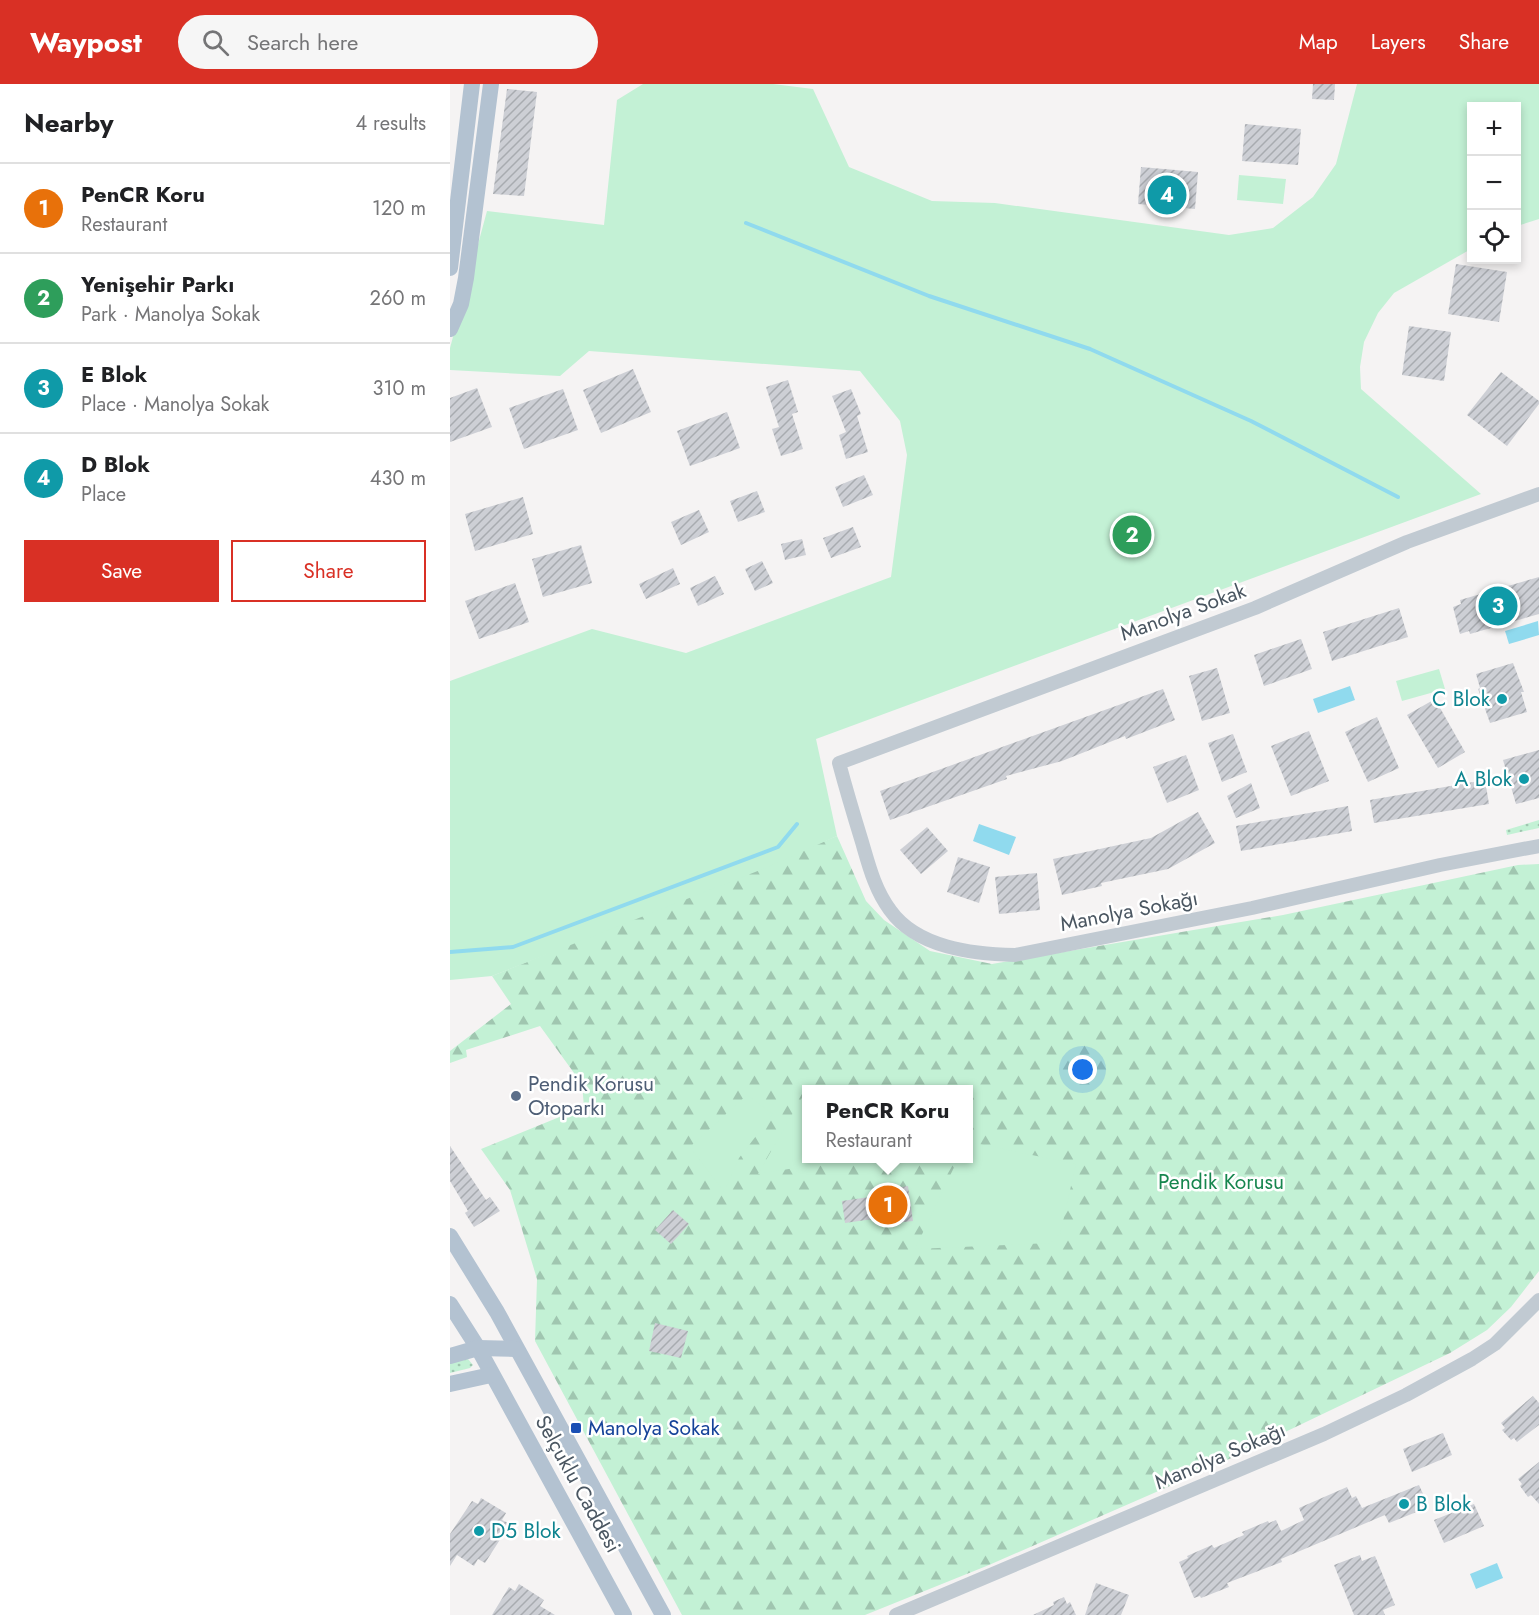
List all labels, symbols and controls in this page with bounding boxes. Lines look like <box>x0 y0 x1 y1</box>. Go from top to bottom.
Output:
search box <box>178 15 598 69</box>
text: Waypost <box>30 22 142 63</box>
icon: search <box>199 26 232 59</box>
text: Search here <box>247 26 358 58</box>
text: Map <box>1299 27 1338 57</box>
text: Layers <box>1371 27 1426 57</box>
text: Share <box>1459 27 1509 57</box>
map controls <box>1467 102 1521 264</box>
button: + <box>1467 102 1521 156</box>
text: Nearby <box>24 104 113 142</box>
text: 4 results <box>355 109 426 138</box>
button: − <box>1467 156 1521 210</box>
pin: 4 <box>1148 172 1186 218</box>
text: PenCR Koru <box>81 178 205 210</box>
text: 1 <box>38 194 49 223</box>
text: 120 m <box>372 194 426 223</box>
text: Restaurant <box>81 210 167 239</box>
button: locate <box>1467 210 1521 264</box>
text: Yenişehir Parkı <box>81 268 234 300</box>
text: 2 <box>37 284 50 313</box>
text: 260 m <box>370 284 426 313</box>
text: Park · Manolya Sokak <box>81 300 260 329</box>
text: E Blok <box>81 358 147 390</box>
text: 3 <box>37 374 50 403</box>
text: 310 m <box>372 374 426 403</box>
text: Place · Manolya Sokak <box>81 390 269 419</box>
text: D Blok <box>81 448 150 480</box>
text: 4 <box>37 464 50 493</box>
text: 430 m <box>370 464 426 493</box>
text: Place <box>81 480 126 509</box>
pin: 2 <box>1112 512 1152 558</box>
button: Save <box>24 540 219 602</box>
button: Share <box>231 540 426 602</box>
street label: Manolya Sokak <box>1116 575 1251 649</box>
pin: 3 <box>1478 584 1518 628</box>
place label: C Blok <box>1432 684 1491 714</box>
marker: C Blok <box>1495 692 1509 706</box>
place label: A Blok <box>1455 764 1513 794</box>
marker: A Blok <box>1517 772 1531 786</box>
street label: Manolya Sokağı <box>1058 883 1200 939</box>
your location <box>1068 1055 1097 1084</box>
place label: Pendik Korusu Otoparkı <box>528 1069 654 1123</box>
popup <box>802 1085 973 1163</box>
marker: Pendik Korusu Otoparkı <box>509 1089 523 1103</box>
text: PenCR Koru <box>826 1094 949 1126</box>
text: Restaurant <box>826 1126 912 1155</box>
park label: Pendik Korusu <box>1158 1167 1284 1197</box>
pin: 1 <box>868 1182 908 1228</box>
street label: Selçuklu Caddesi <box>528 1410 628 1558</box>
place label: Manolya Sokak <box>588 1413 720 1443</box>
street label: Manolya Sokağı <box>1150 1415 1290 1497</box>
marker: Manolya Sokak <box>569 1421 583 1435</box>
place label: B Blok <box>1416 1489 1472 1519</box>
marker: B Blok <box>1397 1497 1411 1511</box>
place label: D5 Blok <box>491 1516 561 1546</box>
marker: D5 Blok <box>472 1524 486 1538</box>

